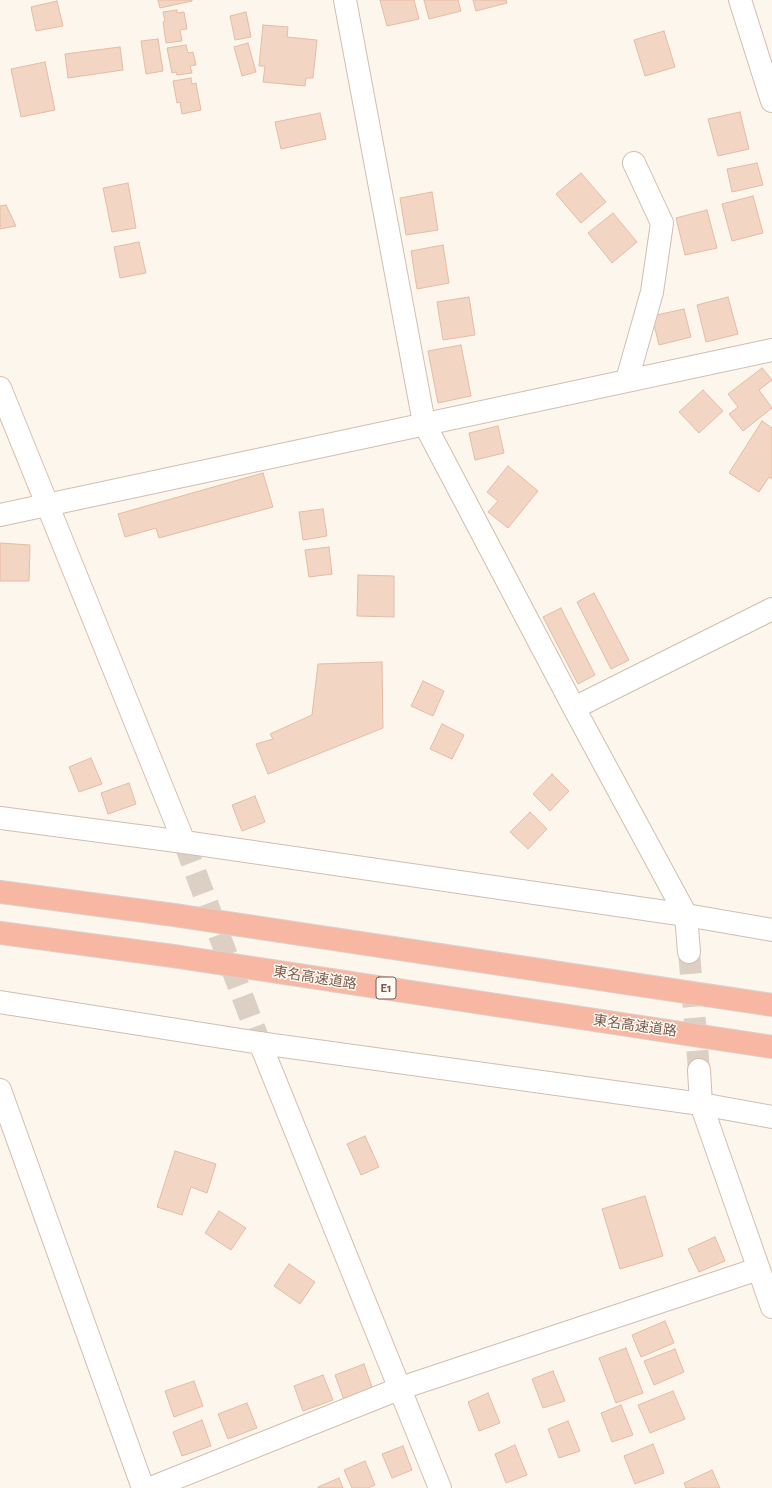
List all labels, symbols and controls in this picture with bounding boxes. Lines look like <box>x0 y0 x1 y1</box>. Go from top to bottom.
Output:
street label: 東名高速道路 <box>272 963 358 993</box>
road number: E1 <box>376 977 396 999</box>
street label: 東名高速道路 <box>592 1012 678 1040</box>

